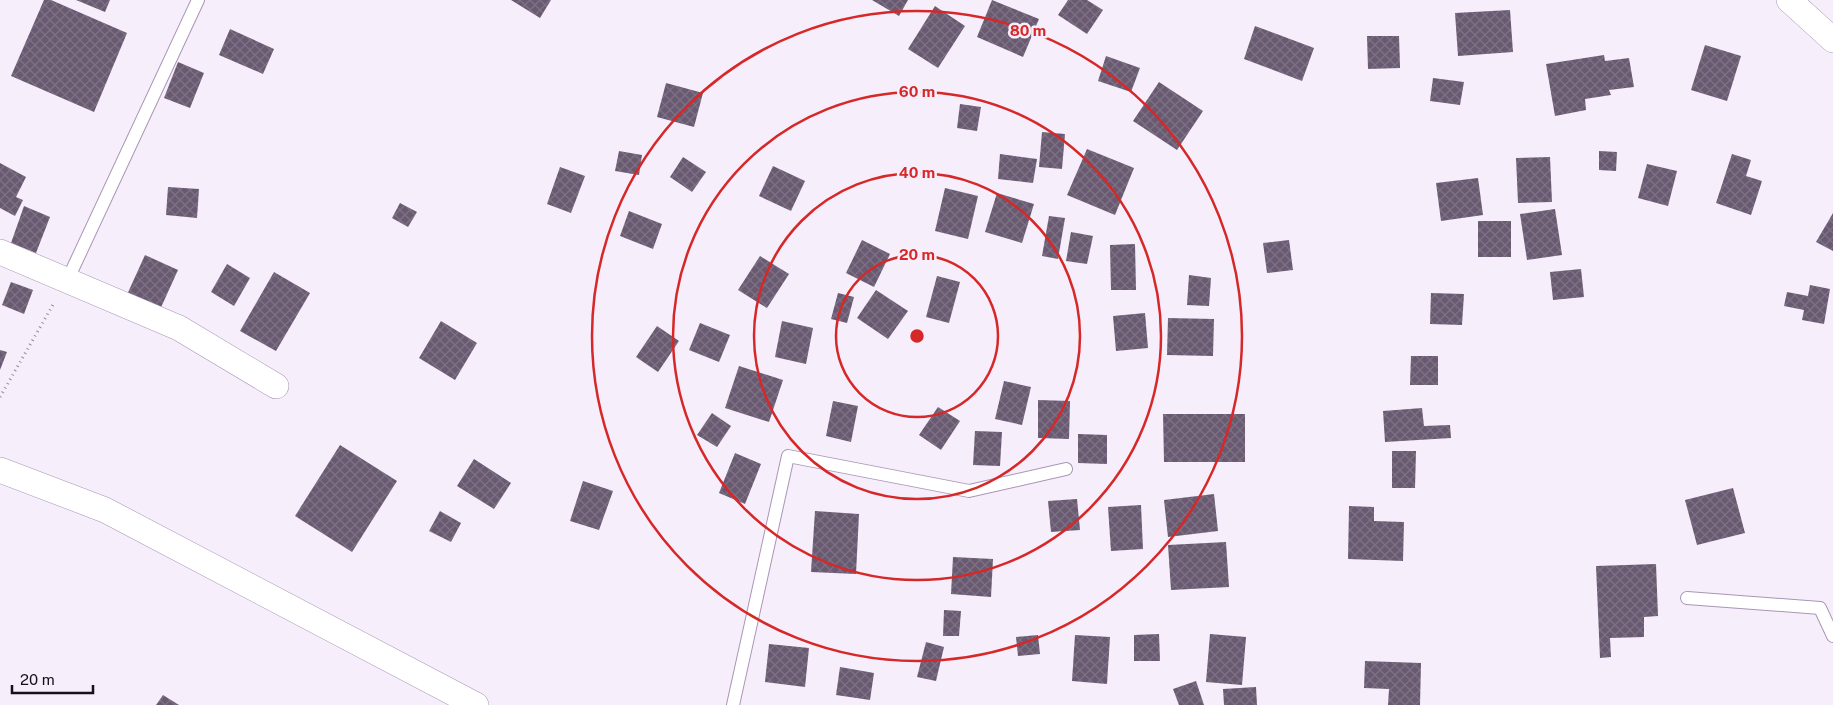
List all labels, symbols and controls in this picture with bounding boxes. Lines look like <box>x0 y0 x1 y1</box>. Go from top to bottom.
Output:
text: 80 m <box>1010 22 1046 39</box>
text: 60 m <box>899 83 935 100</box>
text: 40 m <box>899 164 935 181</box>
text: 20 m <box>899 246 935 263</box>
centre of rings <box>908 327 926 345</box>
scale bar <box>12 662 94 694</box>
text: 20 m <box>20 671 55 688</box>

